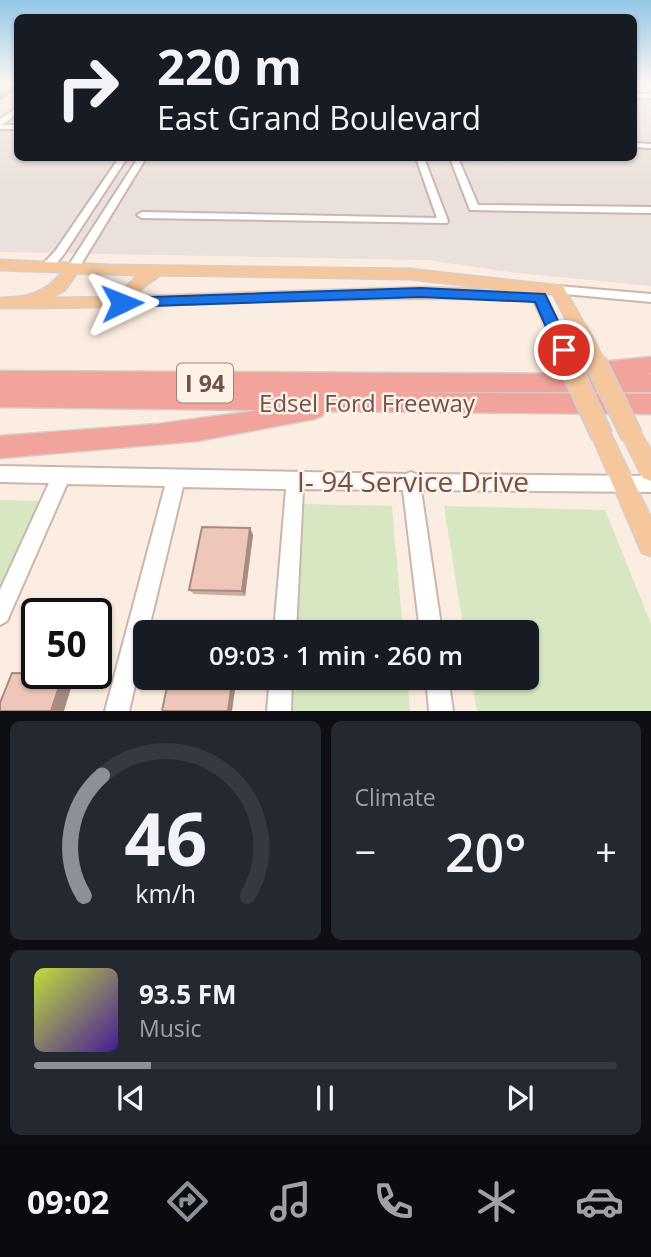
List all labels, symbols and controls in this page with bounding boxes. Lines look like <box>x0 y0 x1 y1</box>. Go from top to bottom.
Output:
text: 220 m <box>157 33 302 99</box>
icon: right <box>42 42 133 133</box>
text: East Grand Boulevard <box>157 96 481 139</box>
position arrow <box>85 266 159 340</box>
pin <box>534 320 594 380</box>
icon: arrive <box>545 331 583 369</box>
road number: I 94 <box>177 364 233 402</box>
street label: Edsel Ford Freeway <box>259 386 476 419</box>
street label: I- 94 Service Drive <box>297 462 529 500</box>
speed limit sign: 50 <box>21 598 112 689</box>
text: 09:03 · 1 min · 260 m <box>209 637 463 673</box>
text: Climate <box>355 781 436 813</box>
text: 46 <box>124 789 207 888</box>
text: 20° <box>445 816 527 887</box>
text: − <box>355 825 376 877</box>
text: + <box>595 825 617 877</box>
text: km/h <box>135 876 196 910</box>
text: 93.5 FM <box>139 976 237 1012</box>
text: Music <box>139 1012 202 1044</box>
icon: previous <box>112 1079 150 1117</box>
icon: pause <box>306 1079 344 1117</box>
icon: next <box>501 1079 539 1117</box>
icon: directions <box>163 1177 212 1226</box>
icon: music <box>266 1177 315 1226</box>
icon: phone <box>369 1177 418 1226</box>
icon: climate <box>472 1177 521 1226</box>
icon: car <box>575 1177 624 1226</box>
text: 09:02 <box>27 1180 109 1223</box>

